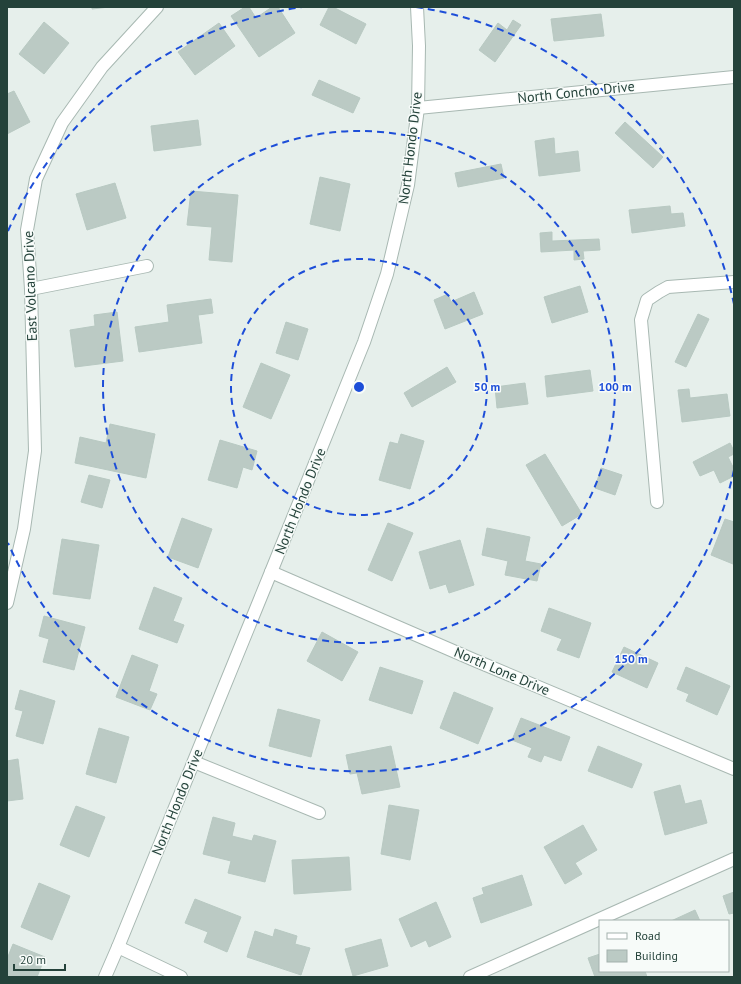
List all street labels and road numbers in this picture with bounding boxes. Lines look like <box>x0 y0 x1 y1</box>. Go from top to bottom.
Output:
street label: North Concho Drive <box>517 77 635 107</box>
street label: North Hondo Drive <box>394 91 426 205</box>
street label: East Volcano Drive <box>19 230 41 342</box>
street label: North Hondo Drive <box>270 445 330 557</box>
street label: North Lone Drive <box>452 643 552 699</box>
street label: North Hondo Drive <box>147 746 207 858</box>

